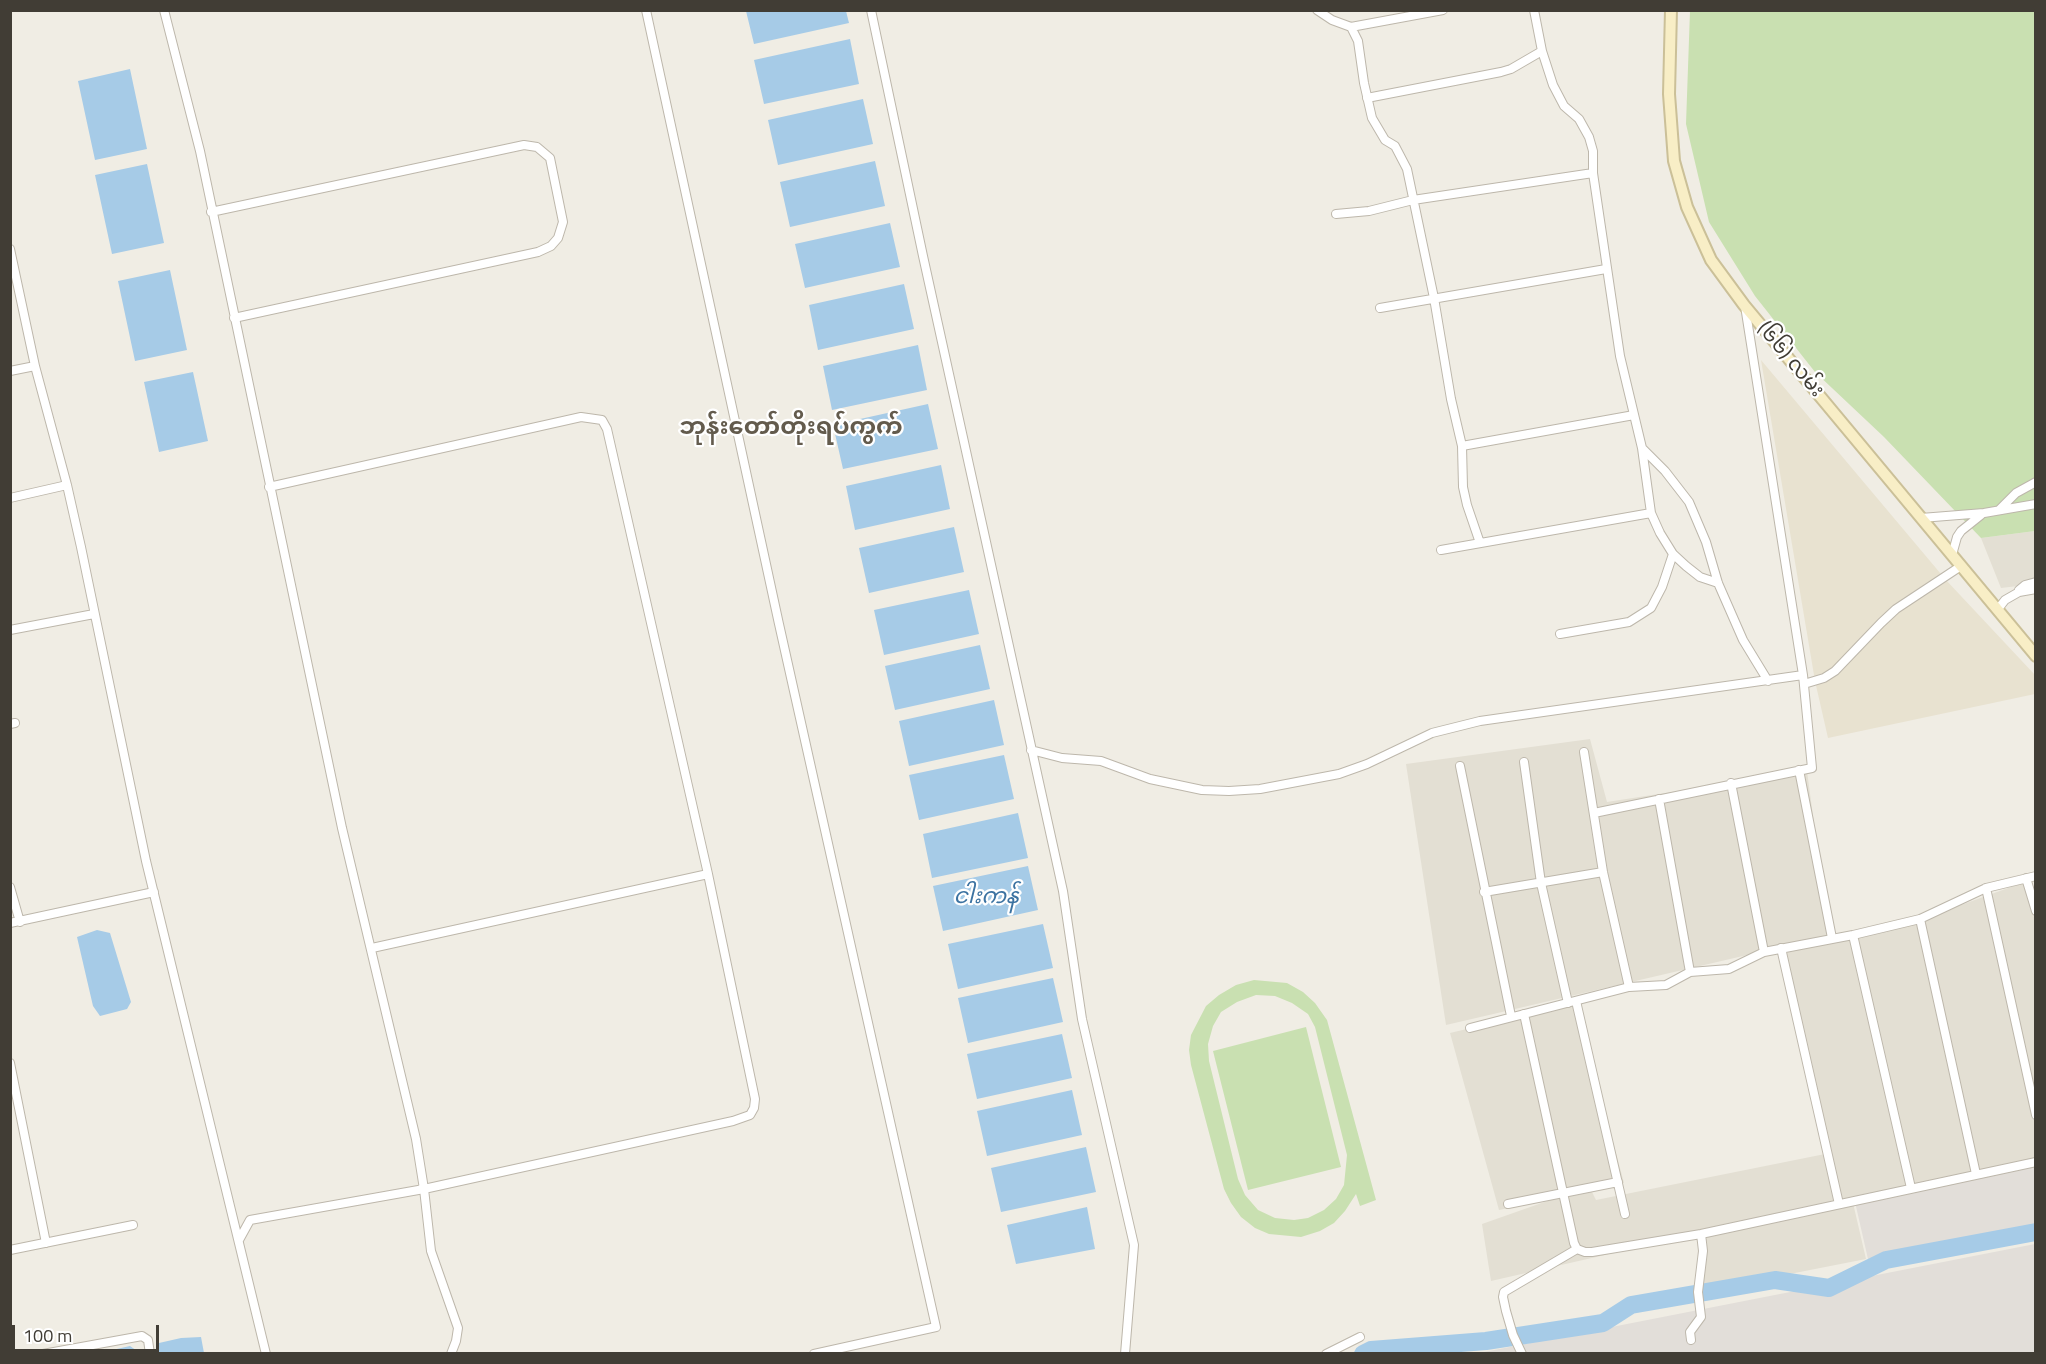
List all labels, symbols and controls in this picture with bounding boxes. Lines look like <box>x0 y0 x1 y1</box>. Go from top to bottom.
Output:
street label: (၆၆) လမ်း <box>1751 317 1829 403</box>
district label: ဘုန်းတော်တိုးရပ်ကွက် <box>679 414 903 442</box>
water label: ငါးကန် <box>953 885 1019 911</box>
scale bar <box>15 1313 162 1351</box>
text: 100 m <box>23 1322 72 1349</box>

